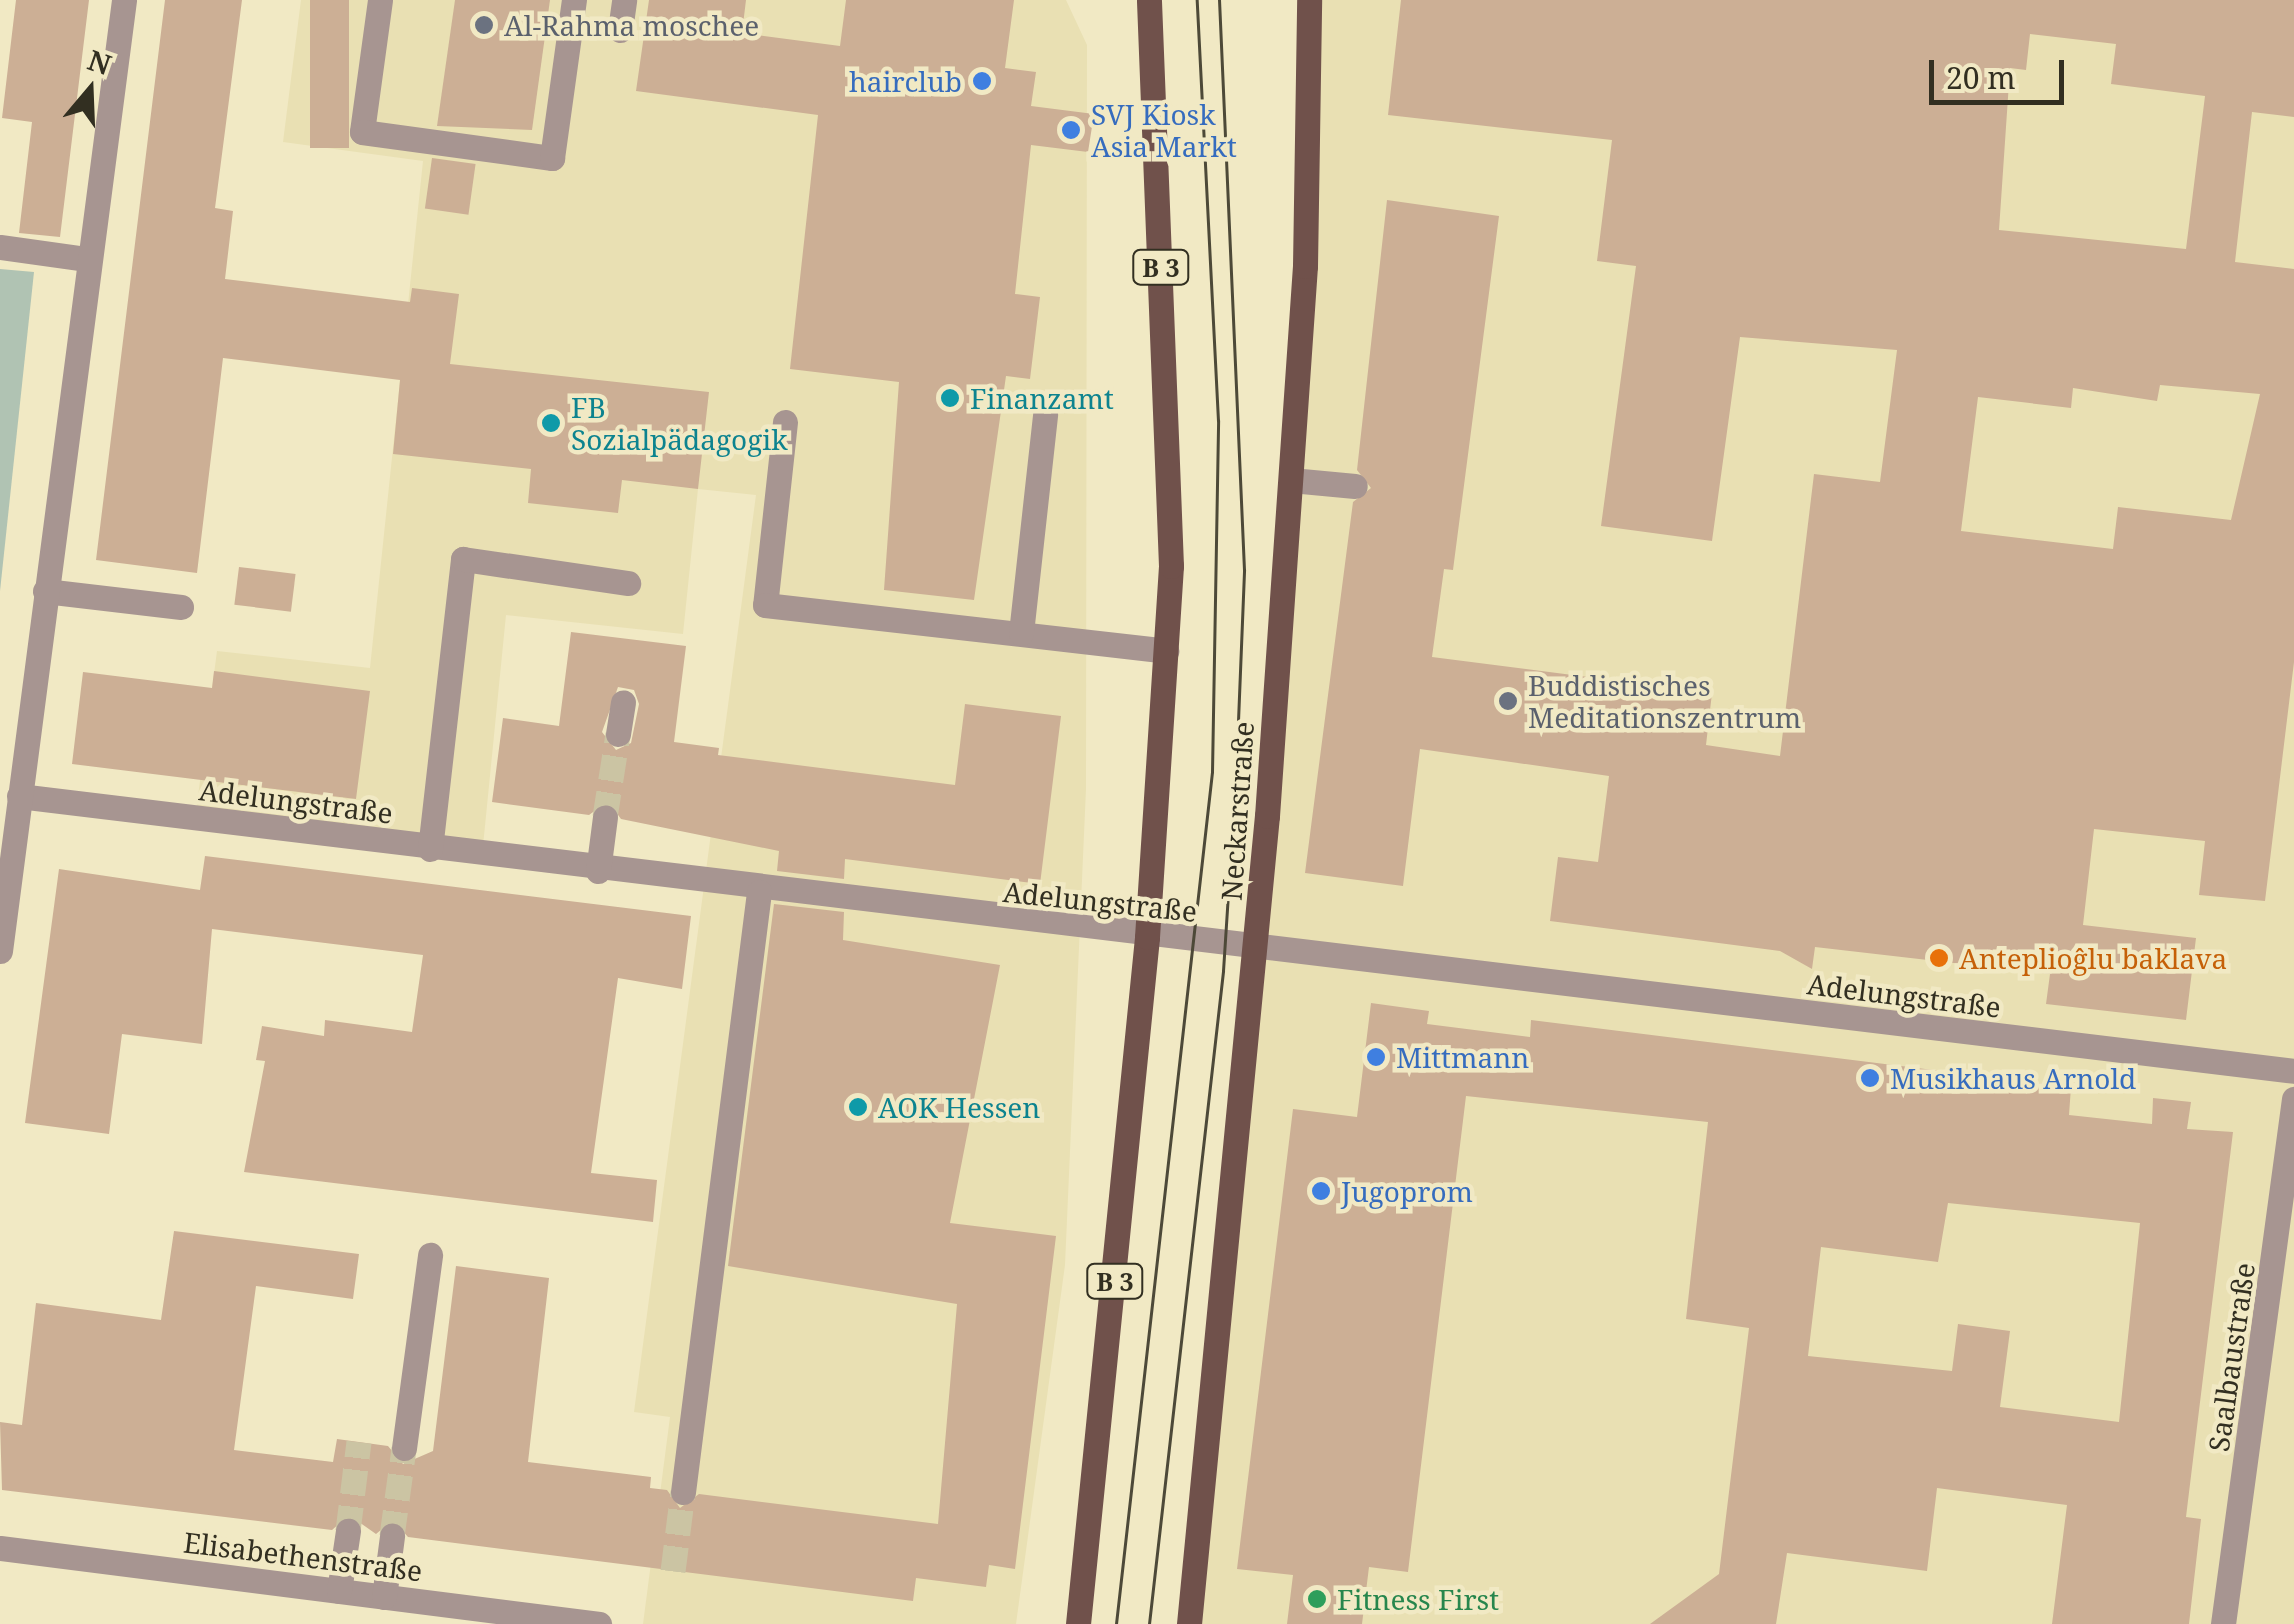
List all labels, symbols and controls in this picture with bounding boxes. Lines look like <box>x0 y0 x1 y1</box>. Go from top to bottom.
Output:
place label: Al-Rahma moschee <box>504 8 759 42</box>
marker: Al-Rahma moschee <box>473 14 495 36</box>
north arrow <box>40 40 140 140</box>
text: N <box>83 40 116 83</box>
scale bar <box>1934 40 2069 102</box>
text: 20 m <box>1946 57 2016 98</box>
place label: hairclub <box>849 64 962 98</box>
marker: hairclub <box>971 70 993 92</box>
place label: SVJ Kiosk Asia Markt <box>1091 97 1237 163</box>
marker: SVJ Kiosk Asia Markt <box>1060 119 1082 141</box>
road number: B 3 <box>1131 247 1191 287</box>
place label: Finanzamt <box>970 381 1114 415</box>
marker: Finanzamt <box>939 387 961 409</box>
place label: FB Sozialpädagogik <box>571 390 788 456</box>
marker: FB Sozialpädagogik <box>540 412 562 434</box>
place label: Buddistisches Meditationszentrum <box>1528 668 1801 734</box>
marker: Buddistisches Meditationszentrum <box>1497 690 1519 712</box>
street label: Neckarstraße <box>1214 720 1260 902</box>
street label: Adelungstraße <box>197 772 395 830</box>
street label: Adelungstraße <box>1001 874 1199 928</box>
place label: Anteplioĝlu baklava <box>1959 941 2227 975</box>
marker: Anteplioĝlu baklava <box>1928 947 1950 969</box>
street label: Adelungstraße <box>1805 966 2003 1024</box>
place label: Mittmann <box>1396 1040 1529 1074</box>
marker: Mittmann <box>1365 1046 1387 1068</box>
place label: Musikhaus Arnold <box>1890 1061 2136 1095</box>
marker: Musikhaus Arnold <box>1859 1067 1881 1089</box>
place label: AOK Hessen <box>878 1090 1040 1124</box>
marker: AOK Hessen <box>847 1096 869 1118</box>
place label: Jugoprom <box>1341 1174 1473 1208</box>
marker: Jugoprom <box>1310 1180 1332 1202</box>
road number: B 3 <box>1085 1261 1145 1301</box>
street label: Saalbaustraße <box>2201 1261 2261 1453</box>
street label: Elisabethenstraße <box>182 1525 424 1587</box>
place label: Fitness First <box>1337 1582 1499 1616</box>
marker: Fitness First <box>1306 1588 1328 1610</box>

